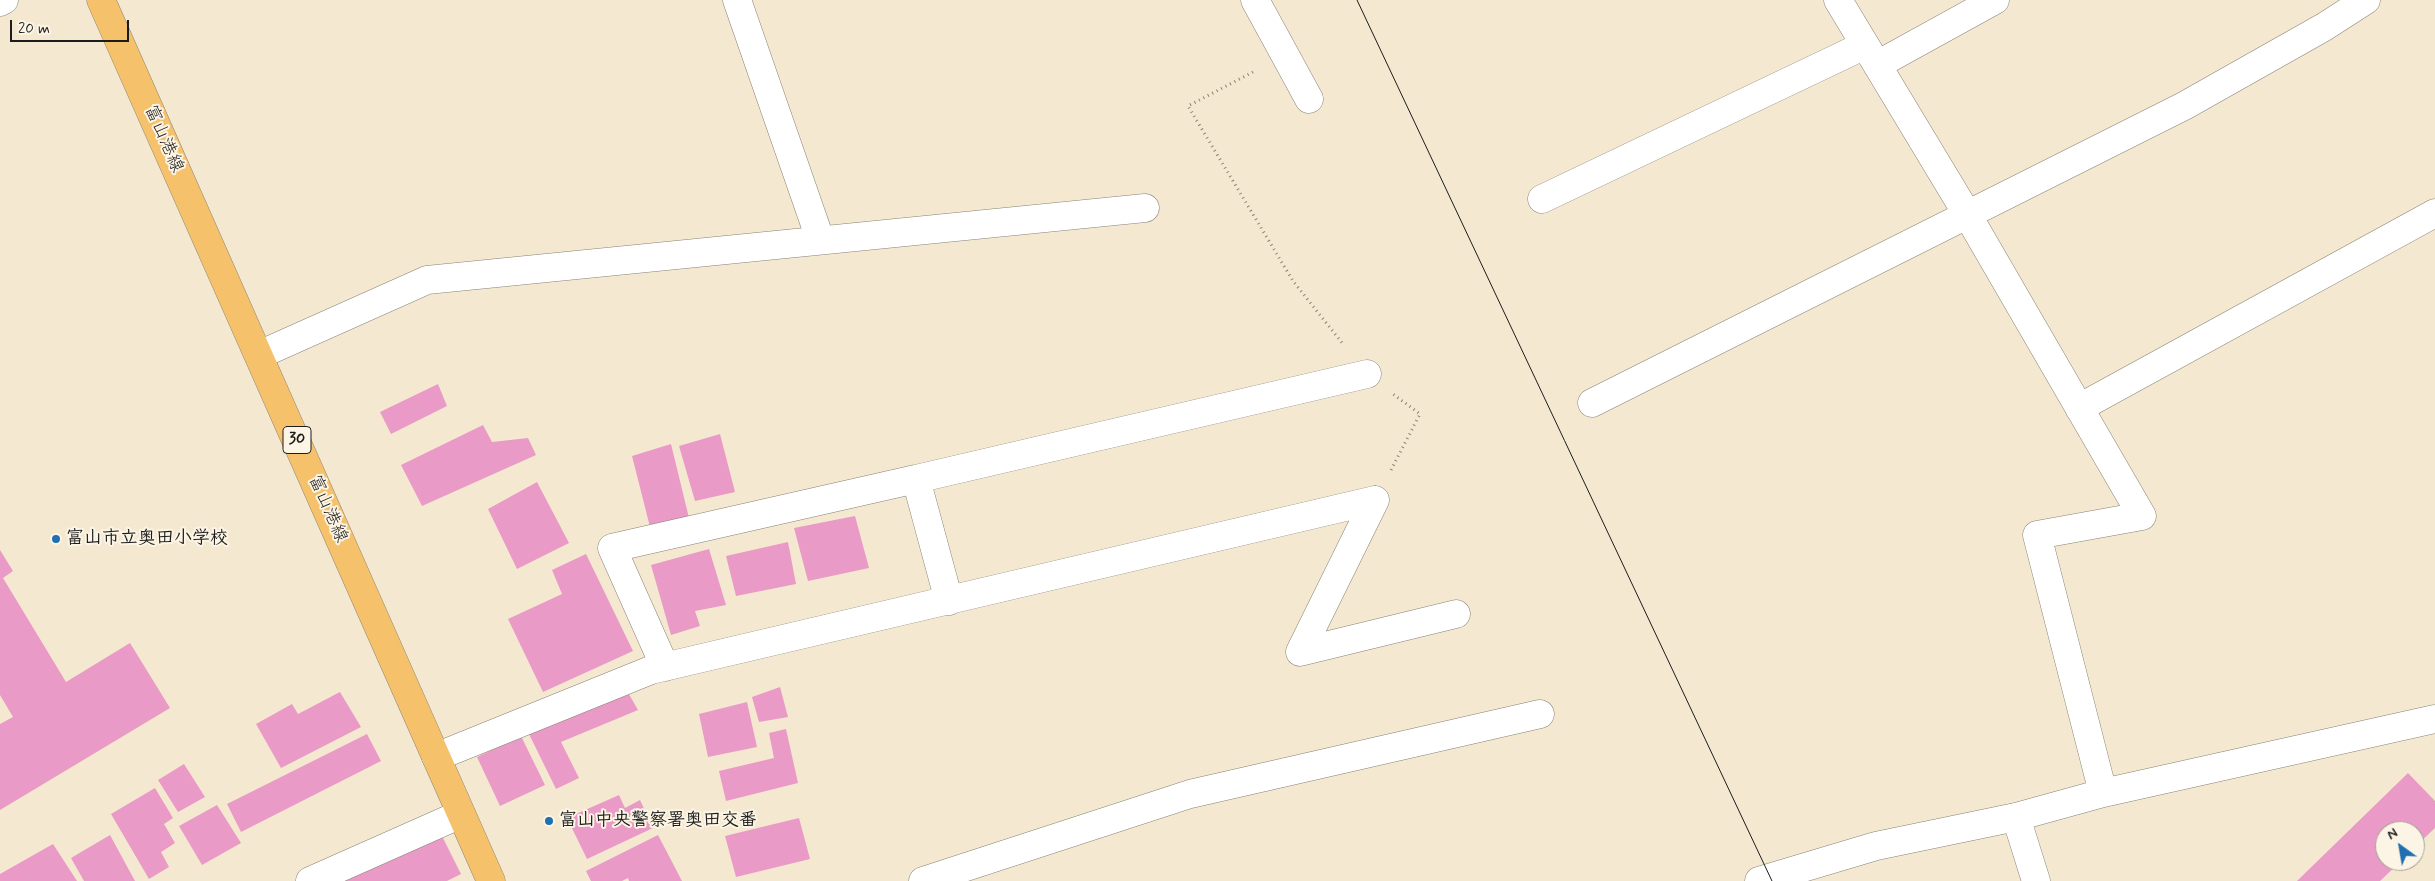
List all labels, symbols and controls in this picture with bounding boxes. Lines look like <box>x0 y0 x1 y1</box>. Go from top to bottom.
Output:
scale bar <box>12 10 131 42</box>
text: 20 m <box>18 19 50 39</box>
street label: 富山港線 <box>138 102 188 176</box>
road number: 30 <box>283 426 311 454</box>
street label: 富山港線 <box>302 472 352 546</box>
place label: 富山市立奥田小学校 <box>66 528 228 550</box>
marker: 富山市立奥田小学校 <box>50 533 62 545</box>
place label: 富山中央警察署奥田交番 <box>559 810 757 832</box>
marker: 富山中央警察署奥田交番 <box>543 815 555 827</box>
north arrow <box>2375 821 2425 871</box>
text: N <box>2384 824 2401 844</box>

